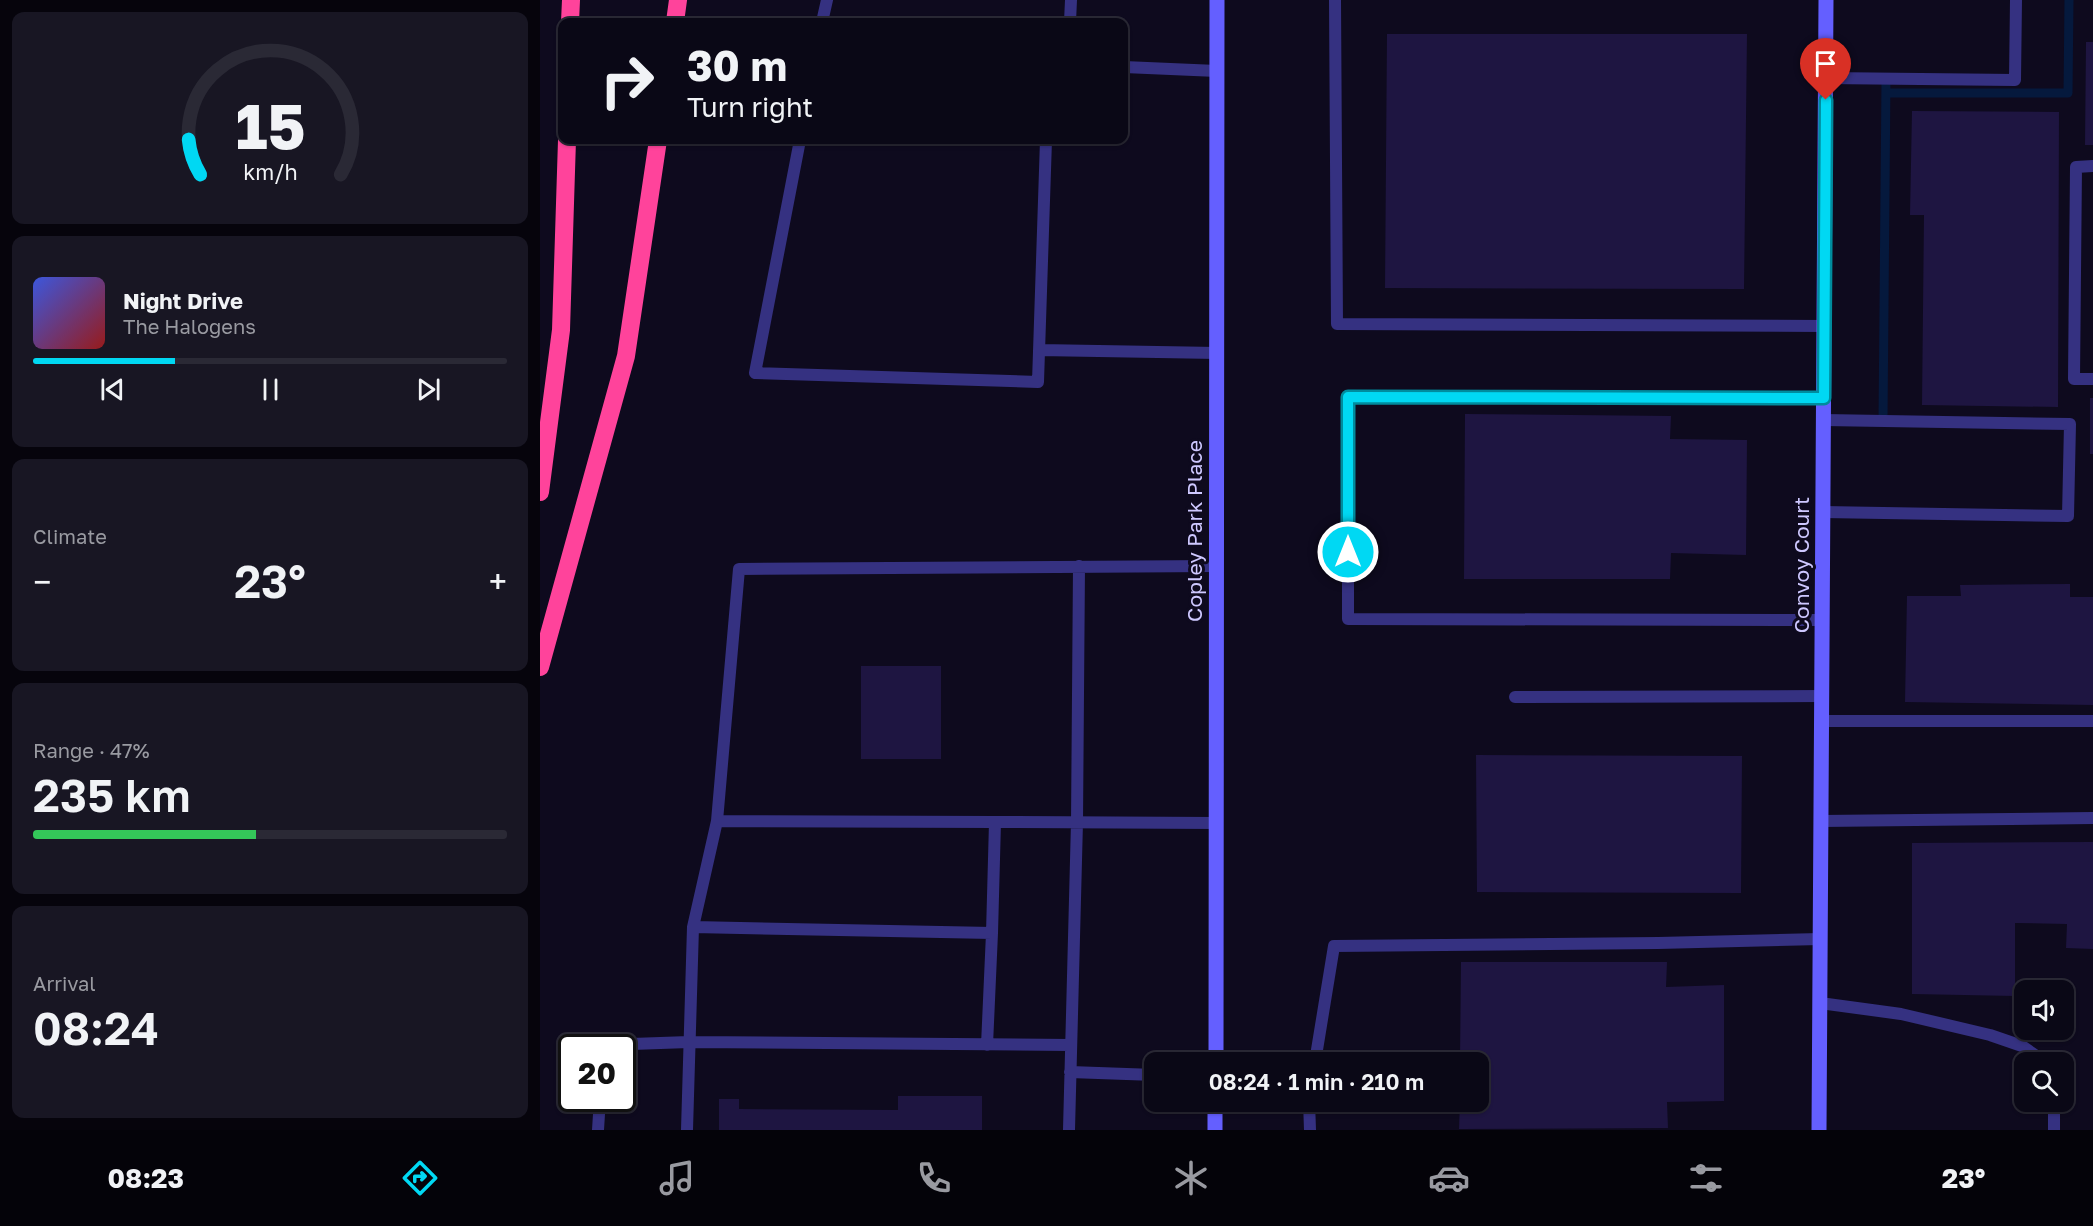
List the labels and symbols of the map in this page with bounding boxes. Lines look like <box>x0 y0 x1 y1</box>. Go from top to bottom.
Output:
pin <box>1800 38 1851 100</box>
street label: Copley Park Place <box>1181 440 1207 622</box>
street label: Convoy Court <box>1788 497 1814 633</box>
position arrow <box>1316 520 1380 584</box>
speed limit sign: 20 <box>558 1034 636 1112</box>

